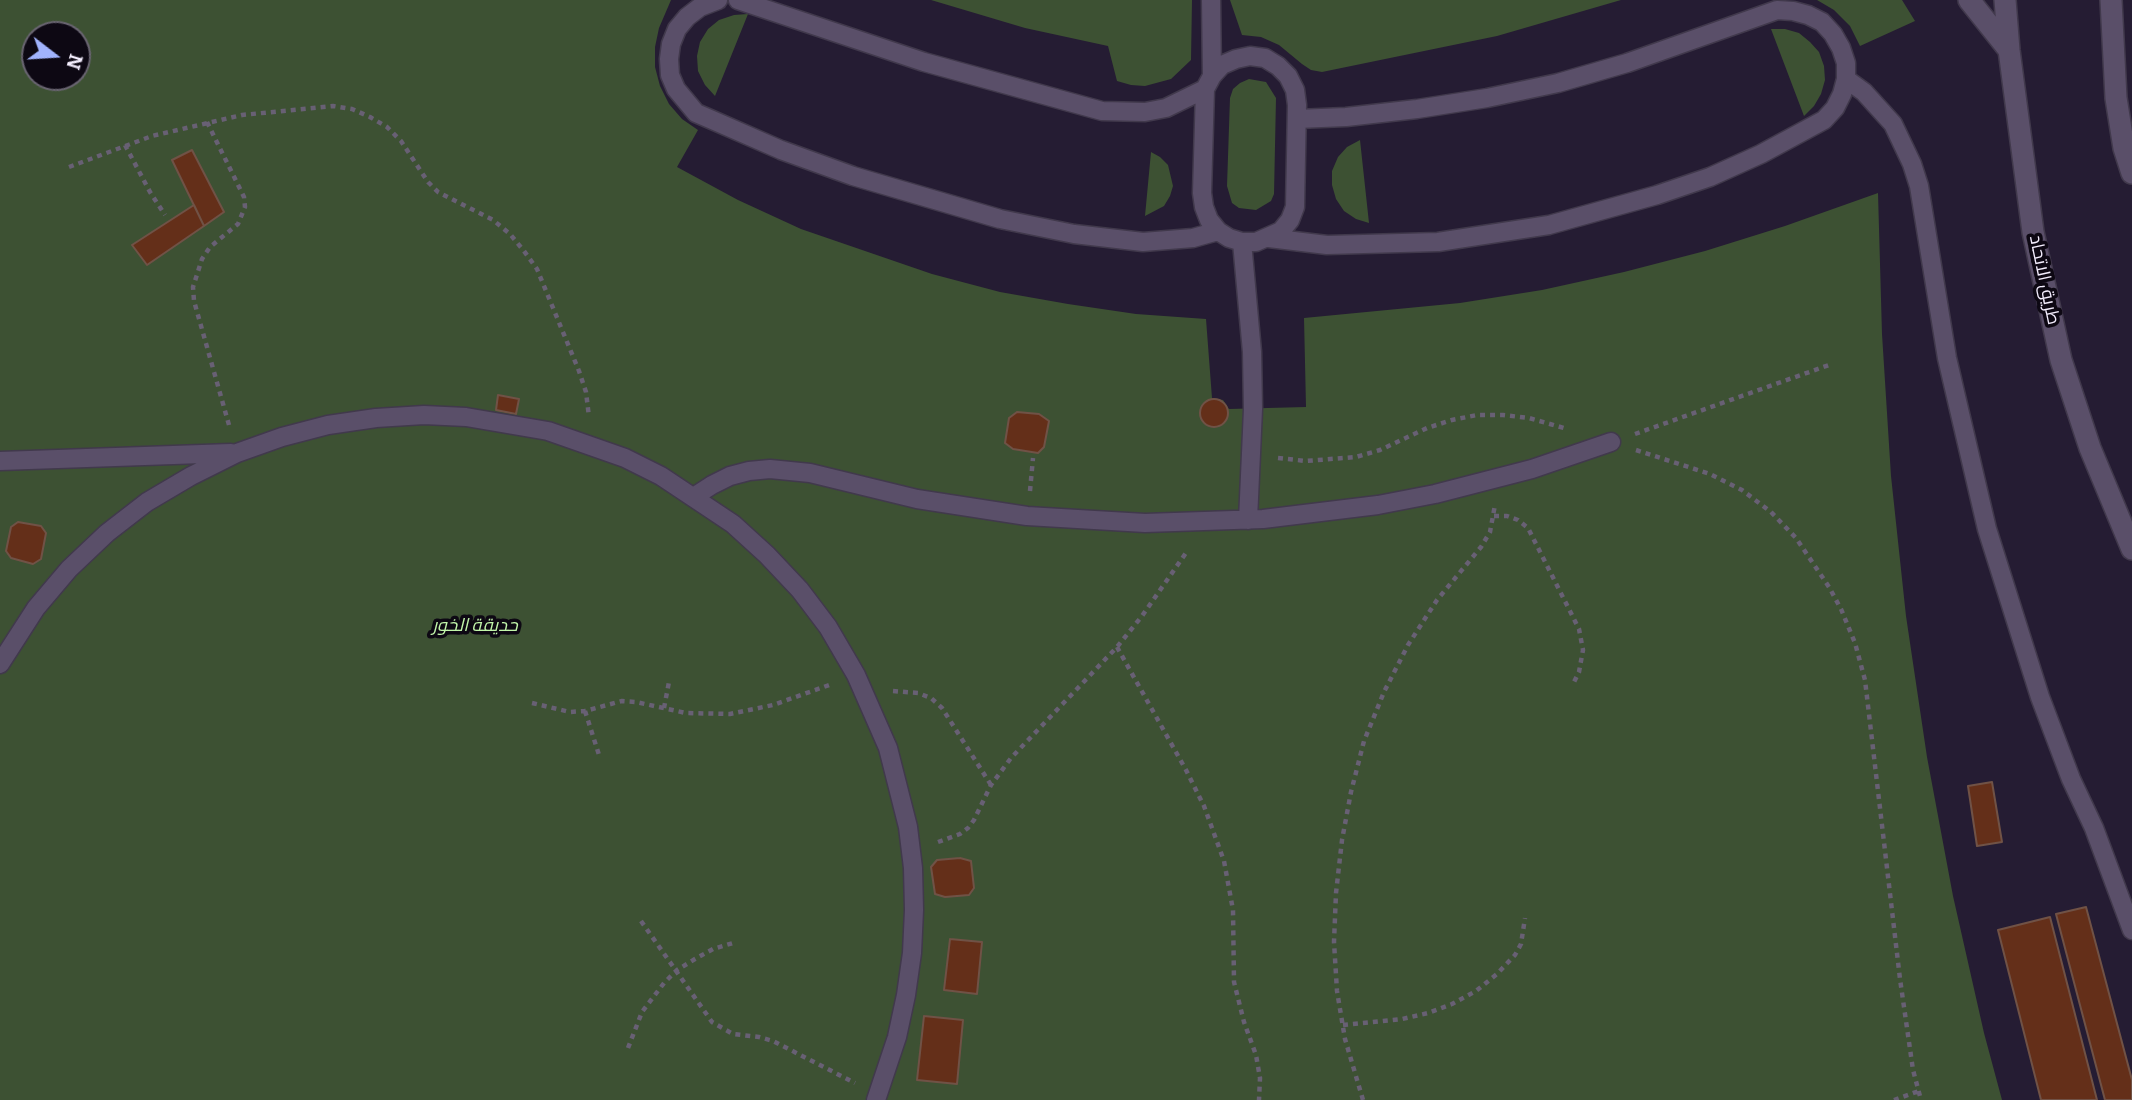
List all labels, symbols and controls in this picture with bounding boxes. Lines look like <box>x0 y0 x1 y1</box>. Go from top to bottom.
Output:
north arrow <box>21 21 91 91</box>
text: N <box>62 51 88 72</box>
street label: طريق الاتحاد <box>2024 233 2064 327</box>
park label: حديقة الخور <box>432 615 518 637</box>

